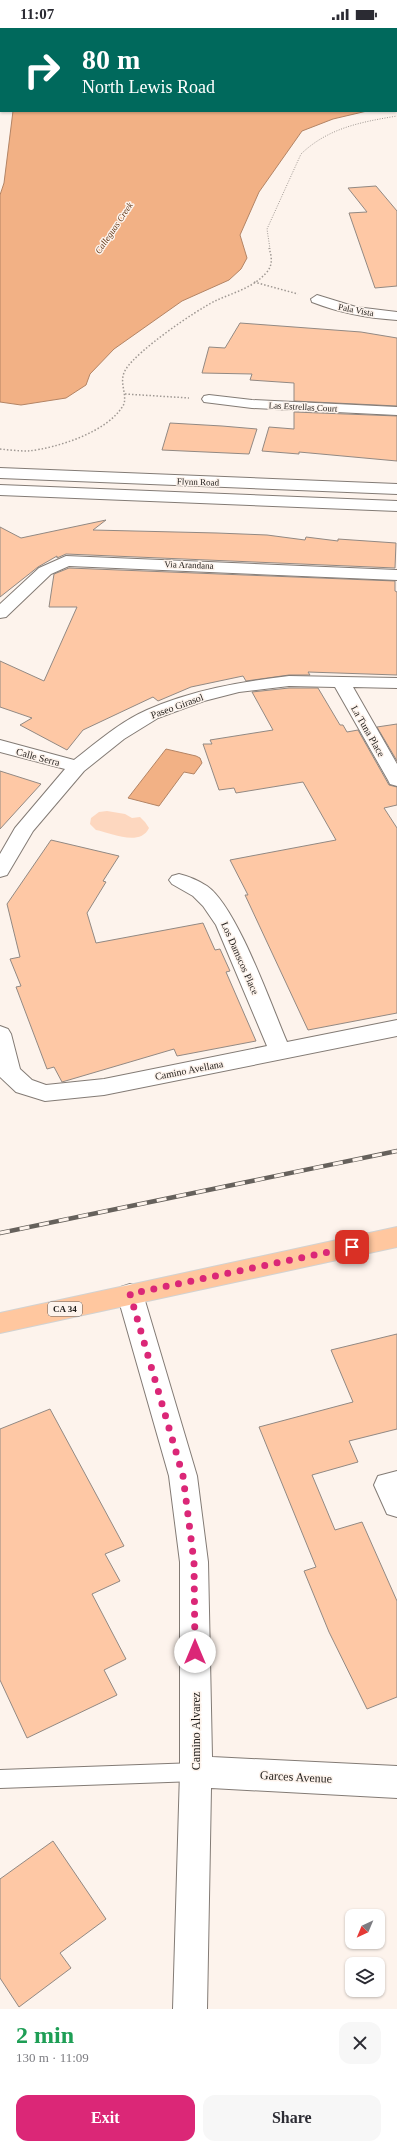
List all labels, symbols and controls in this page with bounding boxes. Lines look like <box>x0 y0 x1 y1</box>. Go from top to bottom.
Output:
text: 11:07 <box>20 6 54 22</box>
icon: right <box>16 44 68 96</box>
text: 80 m <box>82 44 140 75</box>
text: North Lewis Road <box>82 77 215 97</box>
water label: Calleguas Creek <box>93 200 135 256</box>
street label: Pala Vista <box>337 302 375 318</box>
street label: Las Estrellas Court <box>268 400 338 414</box>
street label: Flynn Road <box>177 476 220 488</box>
street label: Via Arandana <box>164 559 214 571</box>
street label: Paseo Girasol <box>149 691 205 721</box>
street label: La Tuna Place <box>349 703 387 759</box>
street label: Calle Serra <box>15 746 62 768</box>
street label: Los Damscos Place <box>219 920 261 997</box>
street label: Camino Avellana <box>154 1058 224 1082</box>
pin <box>335 1230 369 1264</box>
icon: arrive <box>341 1236 363 1258</box>
road number: CA 34 <box>48 1302 82 1316</box>
position arrow <box>174 1631 216 1673</box>
street label: Camino Alvarez <box>189 1692 203 1770</box>
street label: Garces Avenue <box>260 1768 332 1786</box>
north arrow <box>345 1909 385 1949</box>
map controls <box>345 1909 385 1997</box>
button: layers <box>345 1957 385 1997</box>
text: 2 min <box>16 2022 74 2048</box>
button: close <box>339 2022 381 2064</box>
text: 130 m · 11:09 <box>16 2050 89 2065</box>
button: Exit <box>16 2095 195 2141</box>
button: Share <box>203 2095 381 2141</box>

